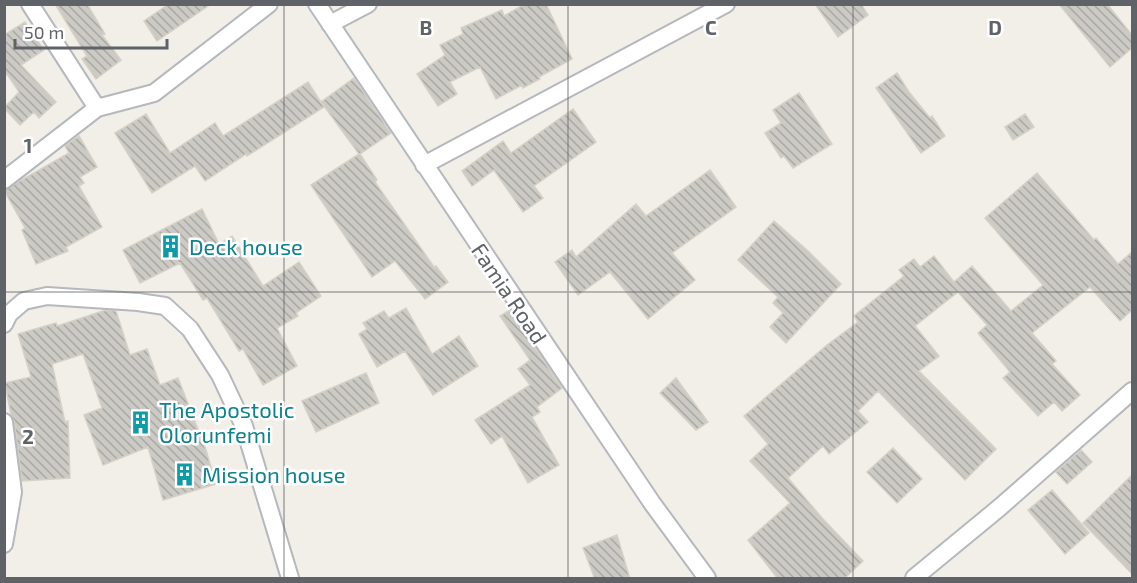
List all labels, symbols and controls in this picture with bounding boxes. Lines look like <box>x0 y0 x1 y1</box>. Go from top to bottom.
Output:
scale bar <box>15 12 166 50</box>
text: B <box>420 15 432 39</box>
text: C <box>705 15 717 39</box>
text: D <box>988 15 1002 39</box>
text: 50 m <box>24 21 64 43</box>
text: 1 <box>24 133 32 157</box>
building icon: Deck house <box>158 233 184 259</box>
place label: Deck house <box>189 233 303 259</box>
street label: Famia Road <box>467 238 553 348</box>
place label: The Apostolic Olorunfemi <box>159 396 295 447</box>
building icon: The Apostolic Olorunfemi <box>128 409 154 435</box>
text: 2 <box>22 424 34 448</box>
building icon: Mission house <box>171 461 197 487</box>
place label: Mission house <box>202 461 346 487</box>

